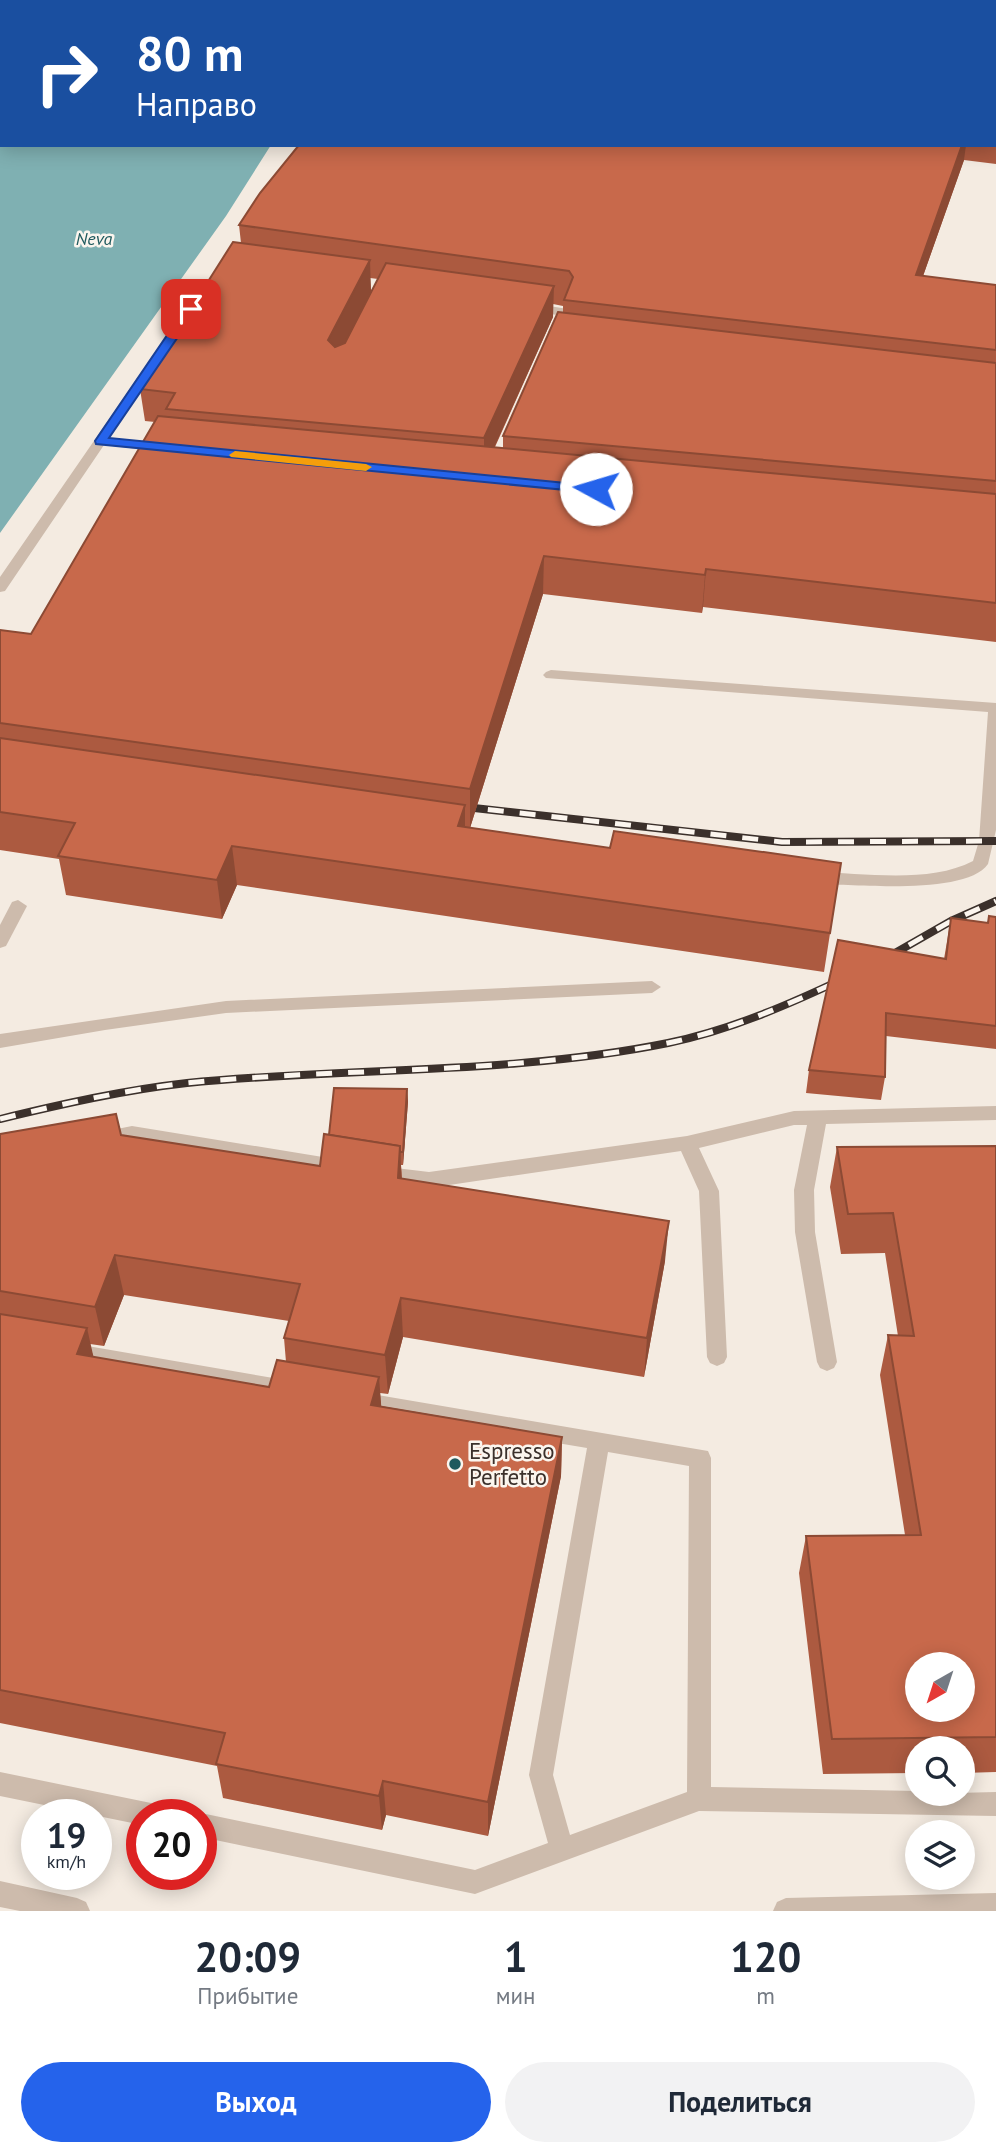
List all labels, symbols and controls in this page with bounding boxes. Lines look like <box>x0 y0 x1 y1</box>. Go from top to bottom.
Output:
text: 80 m <box>136 21 243 85</box>
icon: right <box>21 28 112 119</box>
text: Направо <box>136 83 257 125</box>
water label: Neva <box>76 227 112 250</box>
pin <box>161 279 221 339</box>
icon: arrive <box>172 290 210 328</box>
position arrow <box>559 452 633 526</box>
place label: Espresso Perfetto <box>469 1436 555 1491</box>
marker: Espresso Perfetto <box>447 1456 463 1472</box>
north arrow <box>905 1652 975 1722</box>
map controls <box>905 1652 975 1890</box>
button: search <box>905 1736 975 1806</box>
speed limit sign: 20 <box>126 1799 217 1890</box>
text: 19 <box>47 1812 86 1858</box>
button: layers <box>905 1820 975 1890</box>
text: km/h <box>47 1850 86 1873</box>
text: 20:09 <box>195 1929 301 1984</box>
text: 1 <box>504 1929 527 1984</box>
text: 120 <box>730 1929 801 1984</box>
text: Прибытие <box>197 1981 298 2010</box>
text: мин <box>496 1981 535 2010</box>
text: m <box>756 1981 775 2010</box>
button: Выход <box>21 2062 491 2142</box>
button: Поделиться <box>505 2062 975 2142</box>

